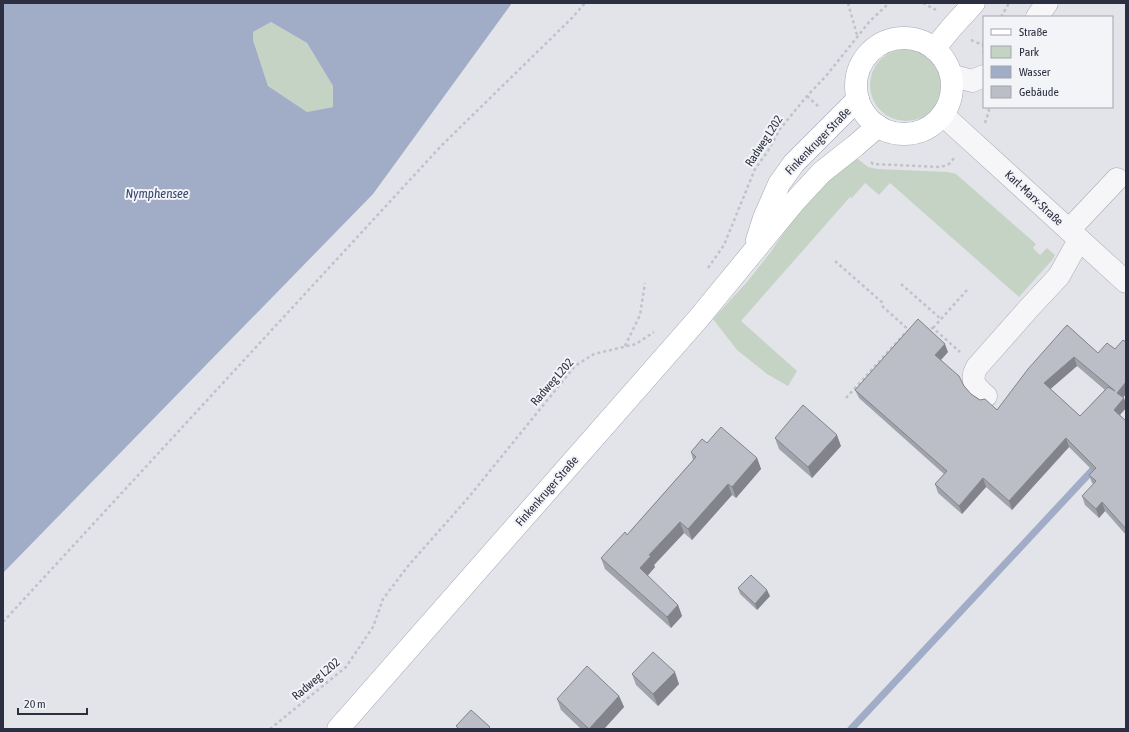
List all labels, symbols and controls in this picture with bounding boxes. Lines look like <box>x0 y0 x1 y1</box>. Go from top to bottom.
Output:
legend <box>983 16 1113 108</box>
text: Straße <box>1019 25 1047 39</box>
text: Park <box>1019 45 1040 59</box>
text: Wasser <box>1019 65 1051 79</box>
text: Gebäude <box>1019 85 1059 99</box>
street label: Finkenkruger Straße <box>782 104 854 178</box>
street label: Radweg L202 <box>742 113 786 169</box>
street label: Karl-Marx-Straße <box>1002 168 1066 228</box>
water label: Nymphensee <box>125 186 189 201</box>
street label: Radweg L202 <box>528 355 576 409</box>
street label: Finkenkruger Straße <box>513 453 581 529</box>
street label: Radweg L202 <box>289 655 343 703</box>
scale bar <box>18 690 87 716</box>
text: 20 m <box>24 697 46 711</box>

